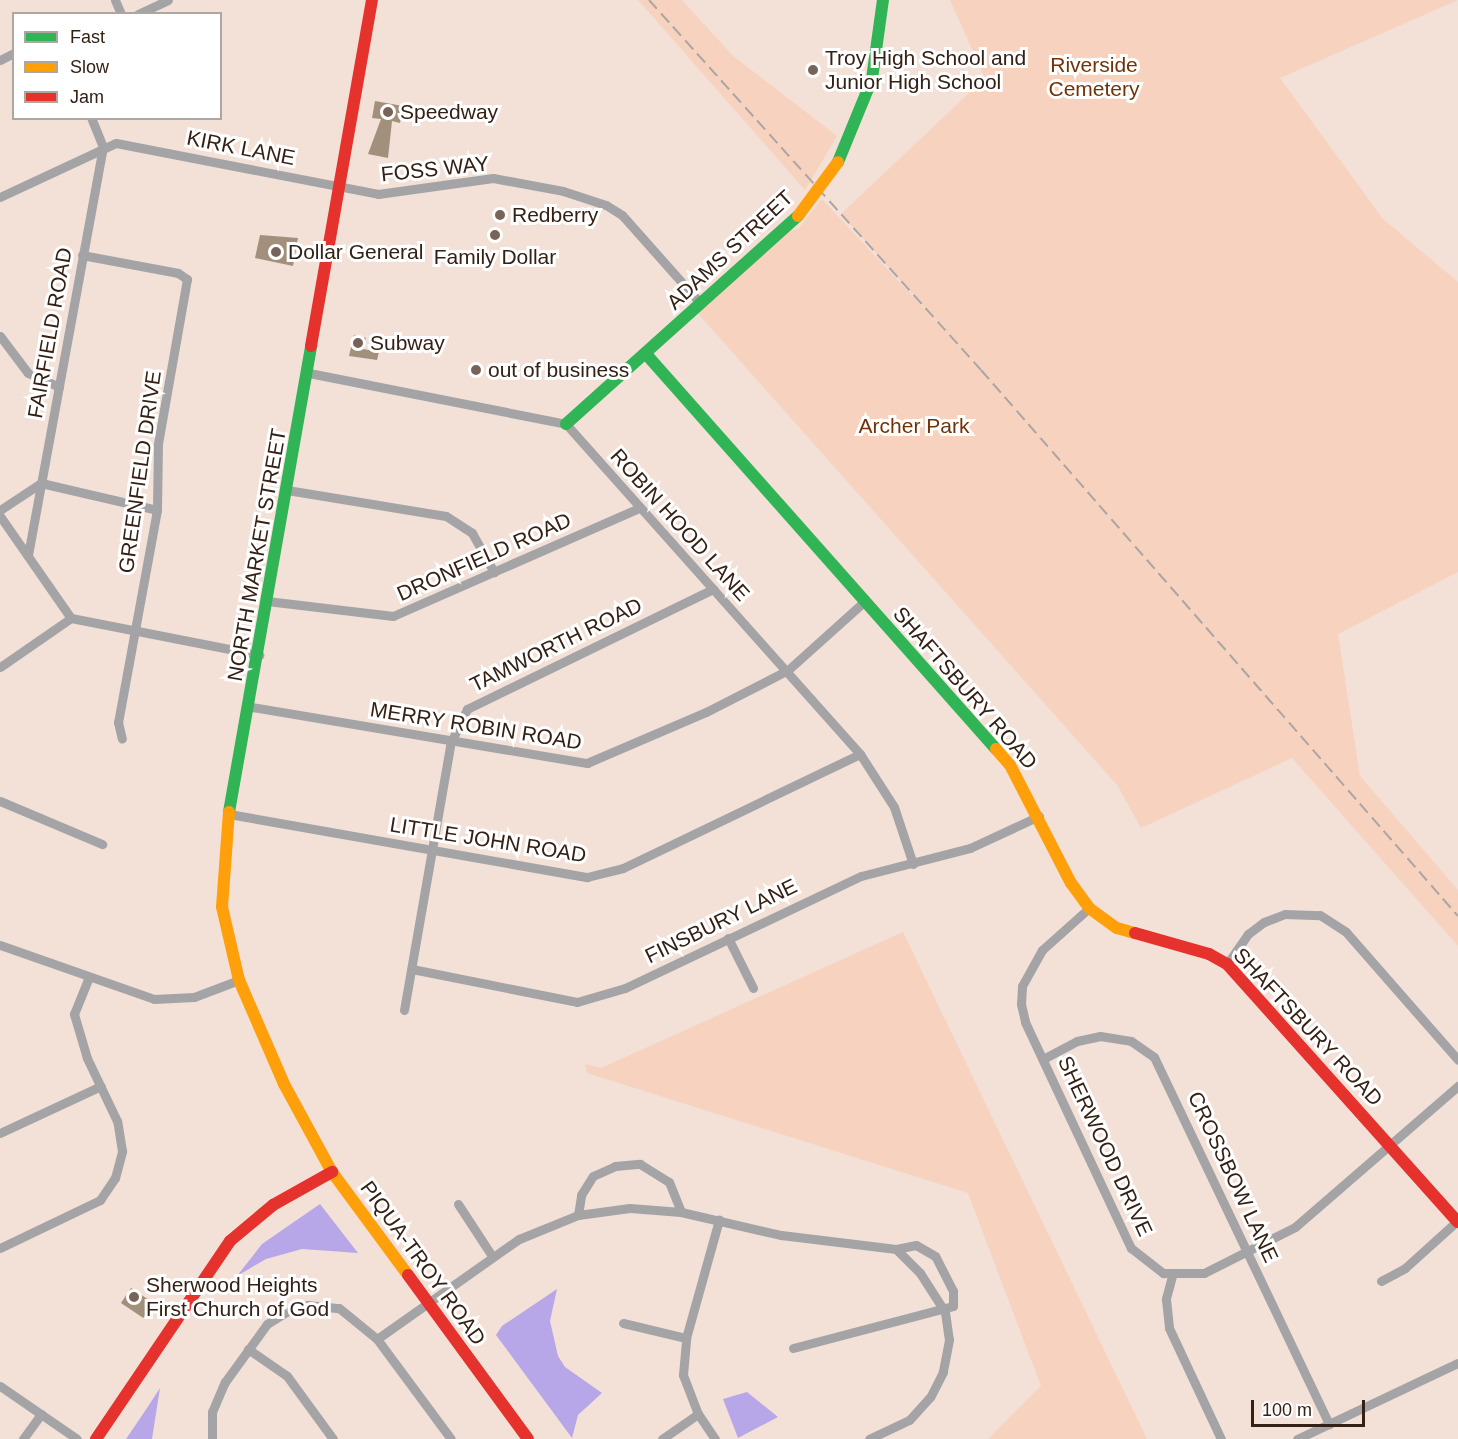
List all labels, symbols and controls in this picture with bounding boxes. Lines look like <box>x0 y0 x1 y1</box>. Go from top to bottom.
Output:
legend <box>12 12 222 120</box>
text: Fast <box>70 27 105 47</box>
place label: Troy High School and Junior High School <box>825 45 1026 95</box>
park label: Riverside Cemetery <box>1048 52 1140 102</box>
text: Slow <box>70 57 109 77</box>
marker: Troy High School and Junior High School <box>806 63 820 77</box>
text: Jam <box>70 87 104 107</box>
place label: Speedway <box>400 99 498 125</box>
marker: Speedway <box>381 105 395 119</box>
street label: KIRK LANE <box>185 125 297 171</box>
street label: FOSS WAY <box>380 151 490 187</box>
street label: ADAMS STREET <box>662 185 798 315</box>
place label: Redberry <box>512 202 598 228</box>
marker: Redberry <box>493 208 507 222</box>
marker: Family Dollar <box>488 228 502 242</box>
place label: Dollar General <box>288 239 423 265</box>
place label: Family Dollar <box>434 244 556 270</box>
marker: Dollar General <box>269 245 283 259</box>
street label: FAIRFIELD ROAD <box>23 246 77 420</box>
place label: Subway <box>370 330 445 356</box>
marker: Subway <box>351 336 365 350</box>
place label: out of business <box>488 357 629 383</box>
marker: out of business <box>469 363 483 377</box>
street label: GREENFIELD DRIVE <box>113 369 167 575</box>
park label: Archer Park <box>859 413 969 439</box>
street label: NORTH MARKET STREET <box>222 427 292 683</box>
street label: ROBIN HOOD LANE <box>605 444 755 606</box>
street label: DRONFIELD ROAD <box>393 507 575 607</box>
street label: TAMWORTH ROAD <box>466 592 646 698</box>
street label: SHAFTSBURY ROAD <box>887 602 1043 774</box>
street label: MERRY ROBIN ROAD <box>368 697 584 755</box>
street label: LITTLE JOHN ROAD <box>388 812 588 868</box>
street label: FINSBURY LANE <box>641 873 801 969</box>
street label: SHAFTSBURY ROAD <box>1228 943 1388 1111</box>
street label: SHERWOOD DRIVE <box>1052 1052 1158 1240</box>
street label: CROSSBOW LANE <box>1182 1088 1284 1266</box>
street label: PIQUA-TROY ROAD <box>355 1176 491 1350</box>
place label: Sherwood Heights First Church of God <box>146 1272 329 1322</box>
marker: Sherwood Heights First Church of God <box>127 1290 141 1304</box>
scale bar <box>1254 1388 1368 1426</box>
text: 100 m <box>1262 1400 1312 1420</box>

